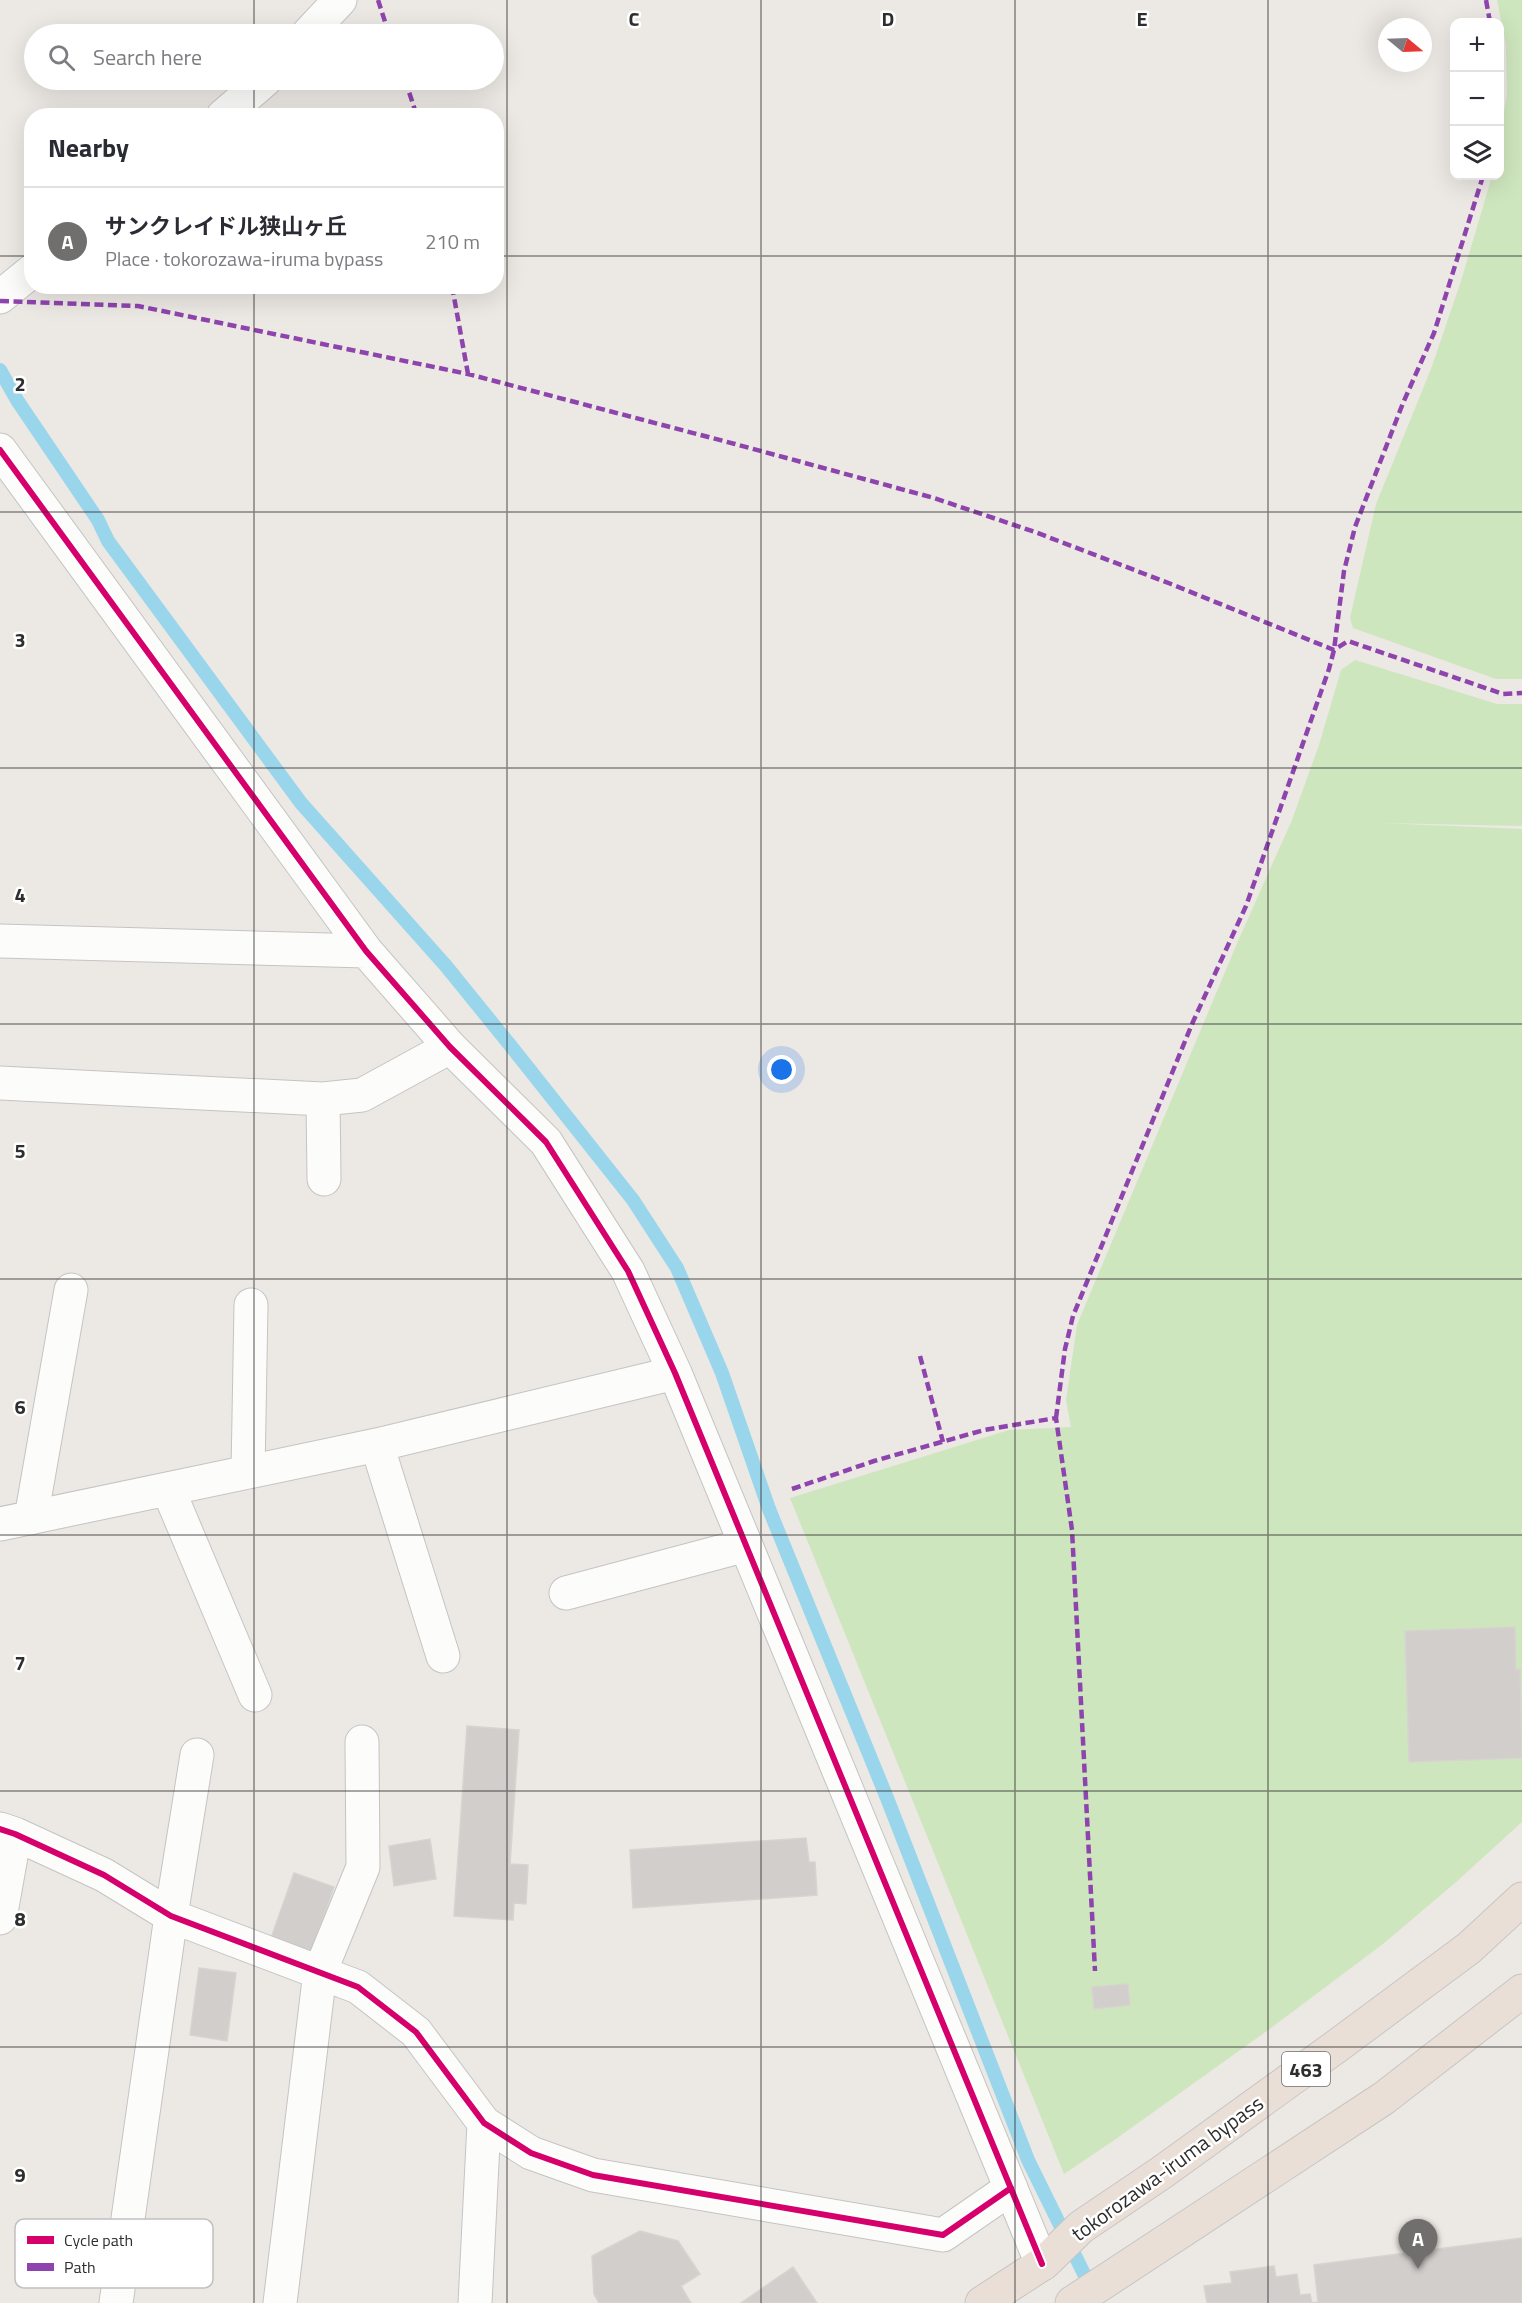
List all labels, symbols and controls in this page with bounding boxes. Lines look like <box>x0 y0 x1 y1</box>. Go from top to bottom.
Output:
text: C <box>629 3 640 34</box>
text: D <box>882 3 894 34</box>
text: E <box>1136 3 1148 34</box>
north arrow <box>1378 18 1432 72</box>
map controls <box>1450 18 1504 180</box>
button: + <box>1450 18 1504 72</box>
search box <box>24 24 504 90</box>
text: Search here <box>93 40 202 74</box>
icon: search <box>45 41 78 74</box>
button: − <box>1450 72 1504 126</box>
button: layers <box>1450 126 1504 180</box>
text: Nearby <box>48 128 129 167</box>
text: サンクレイドル狭山ヶ丘 <box>105 209 347 243</box>
text: A <box>61 226 74 257</box>
text: 210 m <box>425 226 480 257</box>
text: Place · tokorozawa-iruma bypass <box>105 243 383 274</box>
text: 2 <box>14 368 26 399</box>
text: 3 <box>14 624 26 655</box>
text: 4 <box>14 879 26 910</box>
your location <box>767 1055 796 1084</box>
text: 5 <box>14 1135 26 1166</box>
text: 6 <box>14 1391 26 1422</box>
text: 7 <box>14 1647 26 1678</box>
text: 8 <box>14 1903 26 1934</box>
road number: 463 <box>1282 2052 1330 2086</box>
street label: tokorozawa-iruma bypass <box>1064 2087 1270 2249</box>
text: 9 <box>14 2159 26 2190</box>
legend <box>15 2219 213 2288</box>
pin: A <box>1398 2220 1438 2269</box>
text: Cycle path <box>64 2228 133 2252</box>
text: Path <box>64 2255 96 2279</box>

